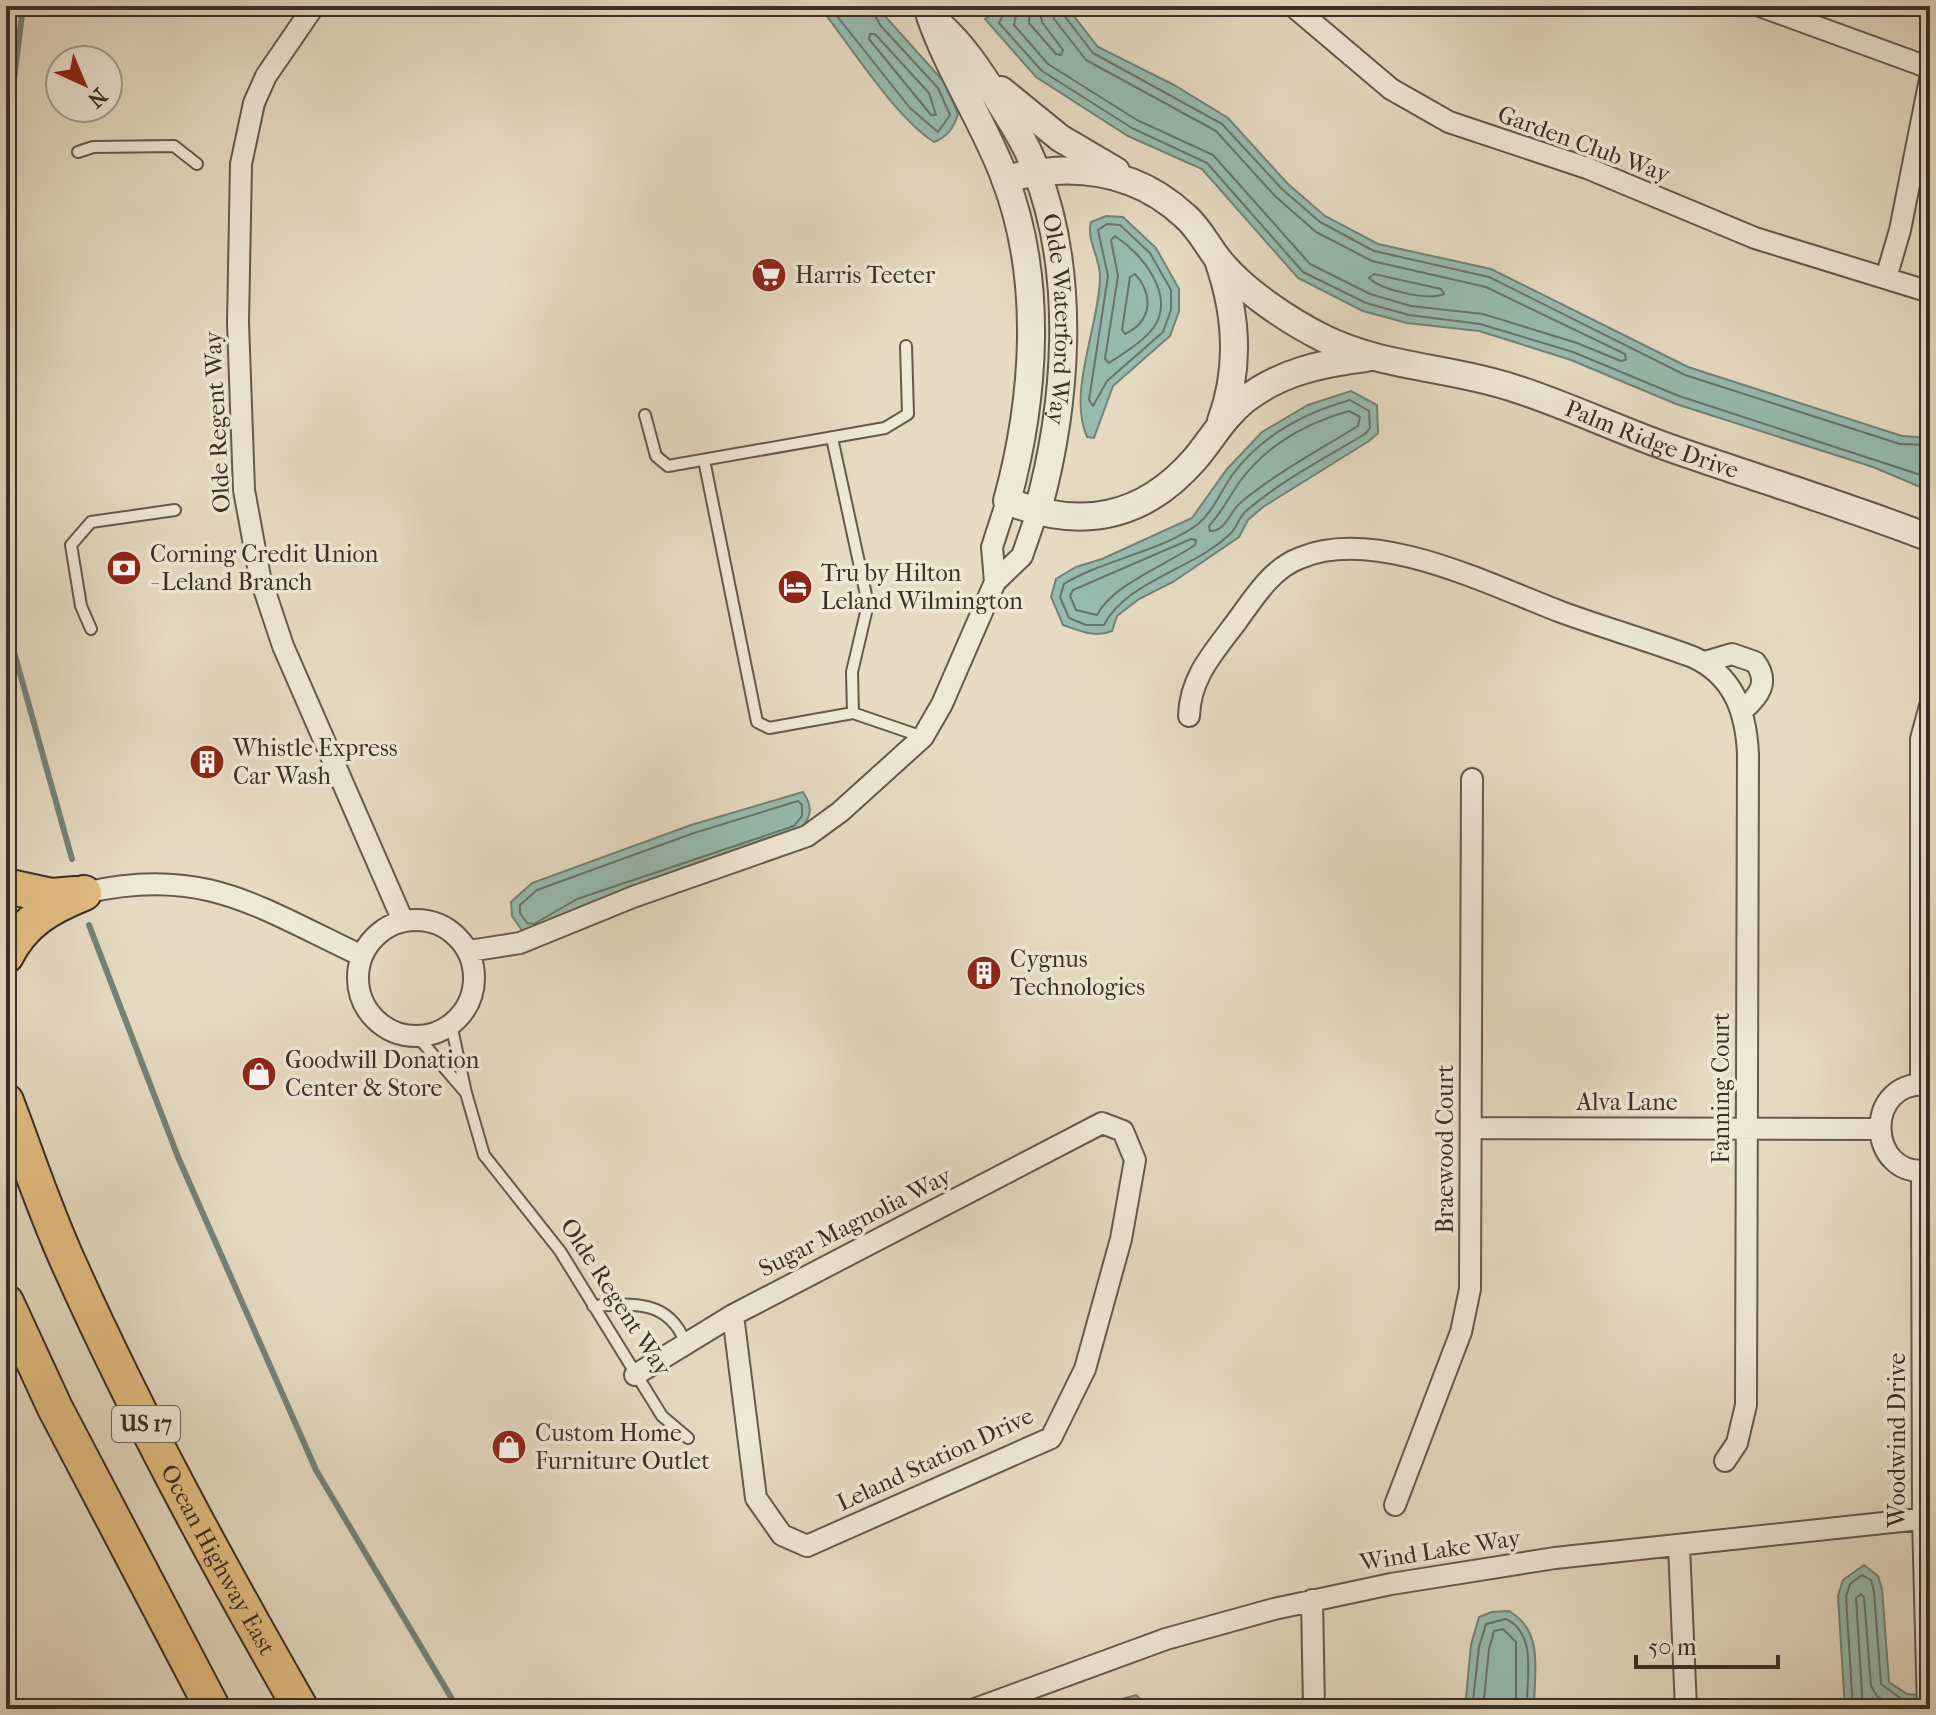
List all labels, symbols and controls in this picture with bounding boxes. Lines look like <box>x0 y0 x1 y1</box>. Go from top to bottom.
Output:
north arrow <box>44 44 124 124</box>
text: N <box>82 83 112 113</box>
street label: Garden Club Way <box>1494 100 1675 189</box>
street label: Olde Waterford Way <box>1036 211 1077 428</box>
supermarket icon: Harris Teeter <box>750 256 788 294</box>
place label: Harris Teeter <box>795 261 936 289</box>
street label: Olde Regent Way <box>198 329 236 514</box>
street label: Palm Ridge Drive <box>1561 394 1742 484</box>
place label: Corning Credit Union - Leland Branch <box>150 540 379 596</box>
bank icon: Corning Credit Union - Leland Branch <box>105 549 143 587</box>
place label: Tru by Hilton Leland Wilmington <box>821 559 1023 615</box>
hotel icon: Tru by Hilton Leland Wilmington <box>776 568 814 606</box>
place label: Whistle Express Car Wash <box>232 734 398 790</box>
building icon: Whistle Express Car Wash <box>188 743 226 781</box>
place label: Cygnus Technologies <box>1010 945 1145 1001</box>
building icon: Cygnus Technologies <box>965 954 1003 992</box>
street label: Fanning Court <box>1707 1012 1735 1164</box>
place label: Goodwill Donation Center & Store <box>285 1046 479 1102</box>
shop icon: Goodwill Donation Center & Store <box>240 1055 278 1093</box>
street label: Braewood Court <box>1431 1064 1459 1234</box>
street label: Alva Lane <box>1575 1088 1678 1116</box>
street label: Sugar Magnolia Way <box>754 1161 957 1283</box>
street label: Olde Regent Way <box>555 1213 678 1382</box>
street label: Woodwind Drive <box>1883 1352 1911 1528</box>
street label: Leland Station Drive <box>832 1401 1038 1517</box>
road number: US 17 <box>112 1406 180 1442</box>
place label: Custom Home Furniture Outlet <box>535 1419 710 1475</box>
shop icon: Custom Home Furniture Outlet <box>490 1428 528 1466</box>
street label: Ocean Highway East <box>155 1460 282 1660</box>
street label: Wind Lake Way <box>1357 1523 1524 1577</box>
scale bar <box>1636 1619 1778 1669</box>
text: 50 m <box>1648 1633 1697 1661</box>

